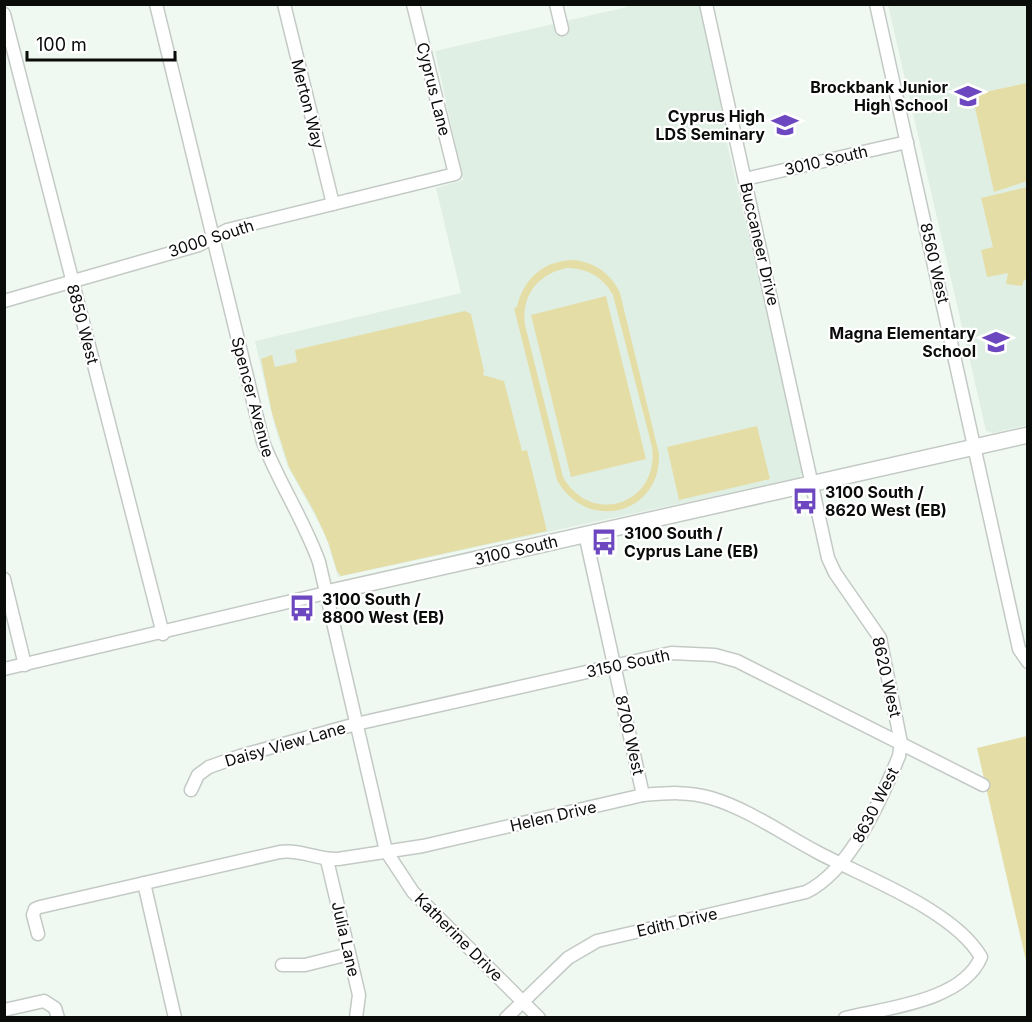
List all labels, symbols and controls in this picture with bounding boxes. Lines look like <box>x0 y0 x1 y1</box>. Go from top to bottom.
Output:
scale bar <box>27 24 176 62</box>
text: 100 m <box>36 34 87 55</box>
street label: Cyprus Lane <box>413 40 455 138</box>
street label: Merton Way <box>287 57 329 151</box>
place label: Brockbank Junior High School <box>810 77 948 115</box>
school or university icon: Brockbank Junior High School <box>953 81 983 111</box>
place label: Cyprus High LDS Seminary <box>656 106 765 144</box>
school or university icon: Cyprus High LDS Seminary <box>770 110 800 140</box>
street label: 3010 South <box>782 141 870 179</box>
street label: Buccaneer Drive <box>736 181 784 307</box>
street label: 3000 South <box>166 215 256 261</box>
street label: 8560 West <box>916 221 954 305</box>
street label: 8850 West <box>63 282 103 366</box>
place label: Magna Elementary School <box>829 323 976 361</box>
school or university icon: Magna Elementary School <box>981 327 1011 357</box>
street label: Spencer Avenue <box>227 335 279 459</box>
place label: 3100 South / 8620 West (EB) <box>825 482 947 520</box>
bus stop icon: 3100 South / 8620 West (EB) <box>790 486 820 516</box>
place label: 3100 South / Cyprus Lane (EB) <box>624 523 759 561</box>
bus stop icon: 3100 South / Cyprus Lane (EB) <box>589 527 619 557</box>
street label: 3100 South <box>472 531 560 569</box>
place label: 3100 South / 8800 West (EB) <box>322 589 445 627</box>
bus stop icon: 3100 South / 8800 West (EB) <box>287 593 317 623</box>
street label: 8620 West <box>868 635 906 719</box>
street label: 3150 South <box>584 644 672 682</box>
street label: 8700 West <box>611 693 649 777</box>
street label: Daisy View Lane <box>222 717 348 771</box>
street label: 8630 West <box>847 764 903 846</box>
street label: Helen Drive <box>508 796 598 836</box>
street label: Katherine Drive <box>411 889 507 985</box>
street label: Julia Lane <box>328 899 364 979</box>
street label: Edith Drive <box>635 903 719 941</box>

